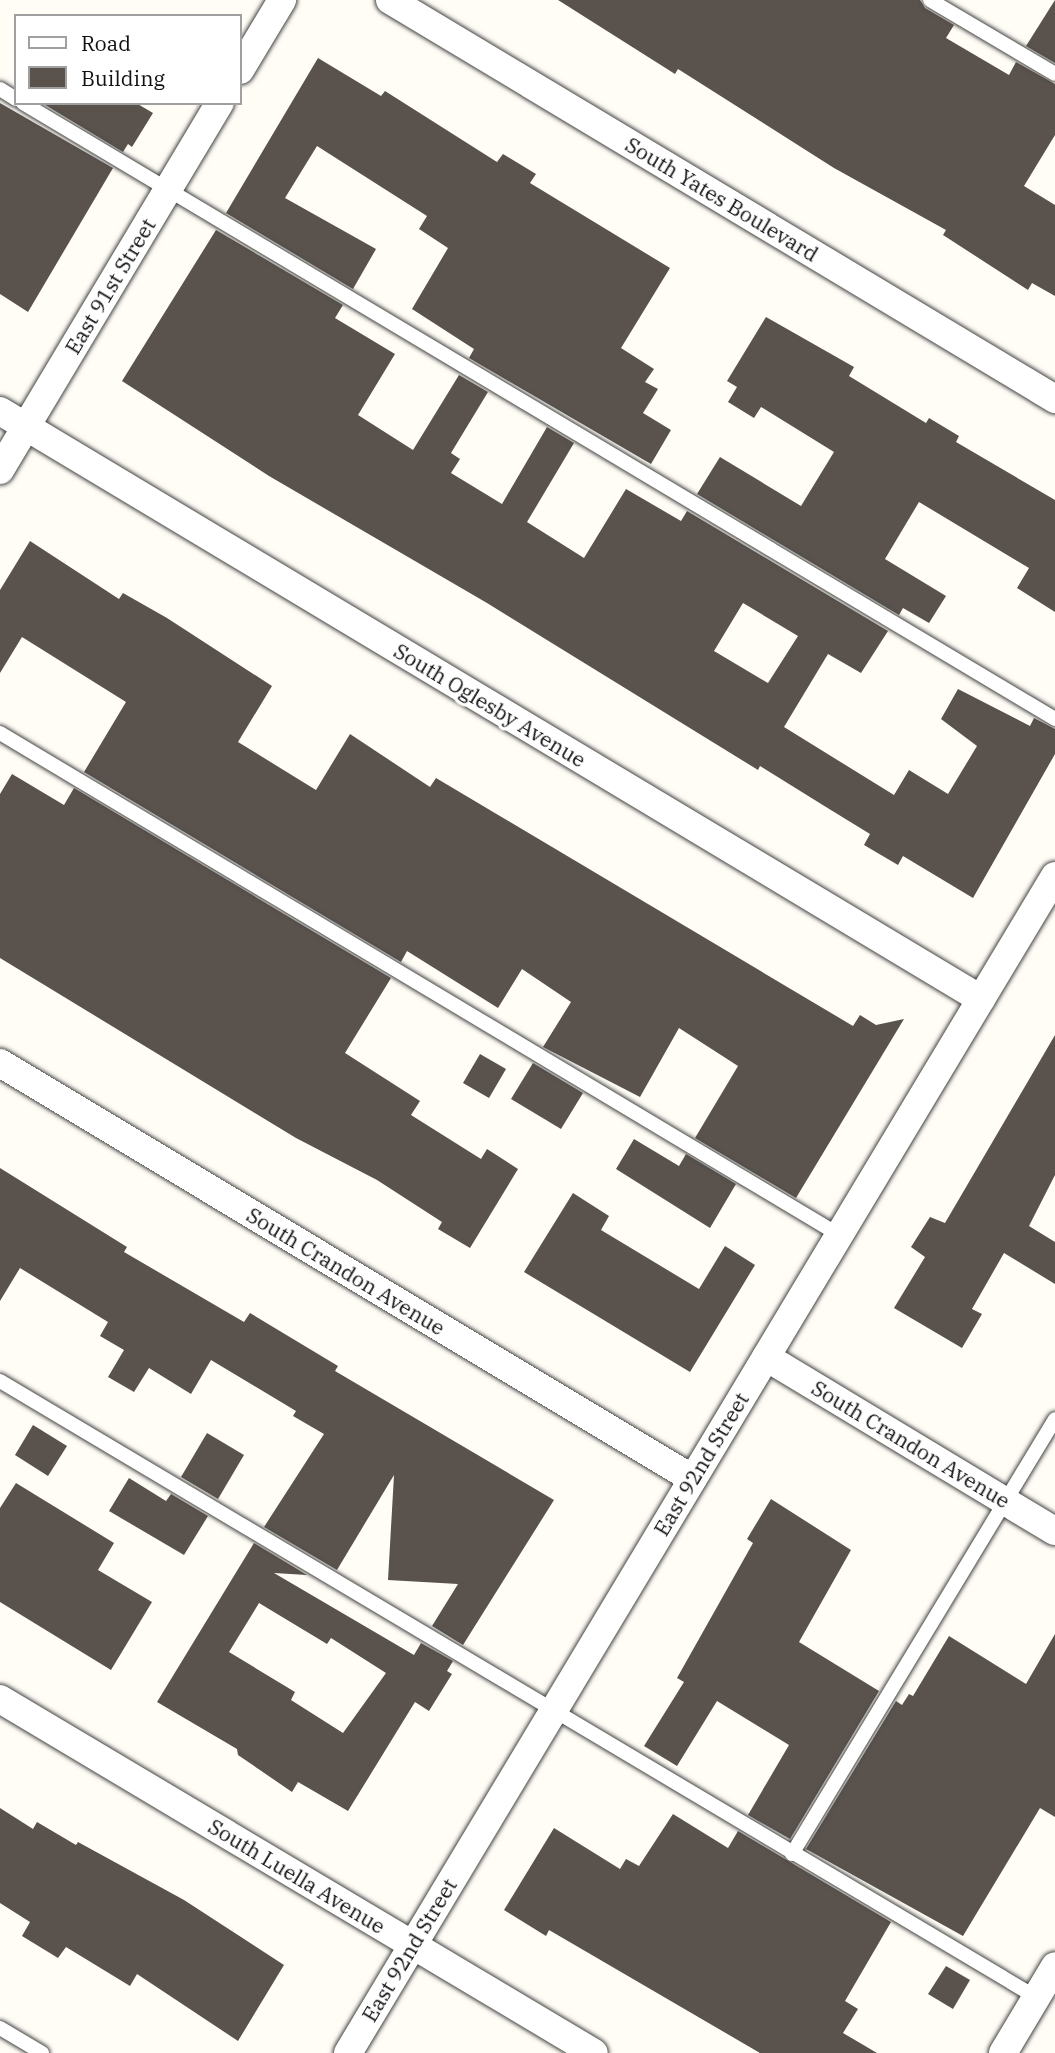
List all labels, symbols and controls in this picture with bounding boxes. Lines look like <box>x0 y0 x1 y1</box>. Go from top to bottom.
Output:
legend <box>14 14 242 105</box>
text: Road <box>81 29 131 57</box>
text: Building <box>81 64 165 92</box>
street label: South Yates Boulevard <box>621 131 823 267</box>
street label: East 91st Street <box>60 214 160 358</box>
street label: South Oglesby Avenue <box>390 638 590 772</box>
street label: South Crandon Avenue <box>242 1202 450 1340</box>
street label: South Crandon Avenue <box>807 1375 1015 1513</box>
street label: East 92nd Street <box>648 1388 754 1540</box>
street label: South Luella Avenue <box>204 1813 390 1939</box>
street label: East 92nd Street <box>356 1874 462 2026</box>

